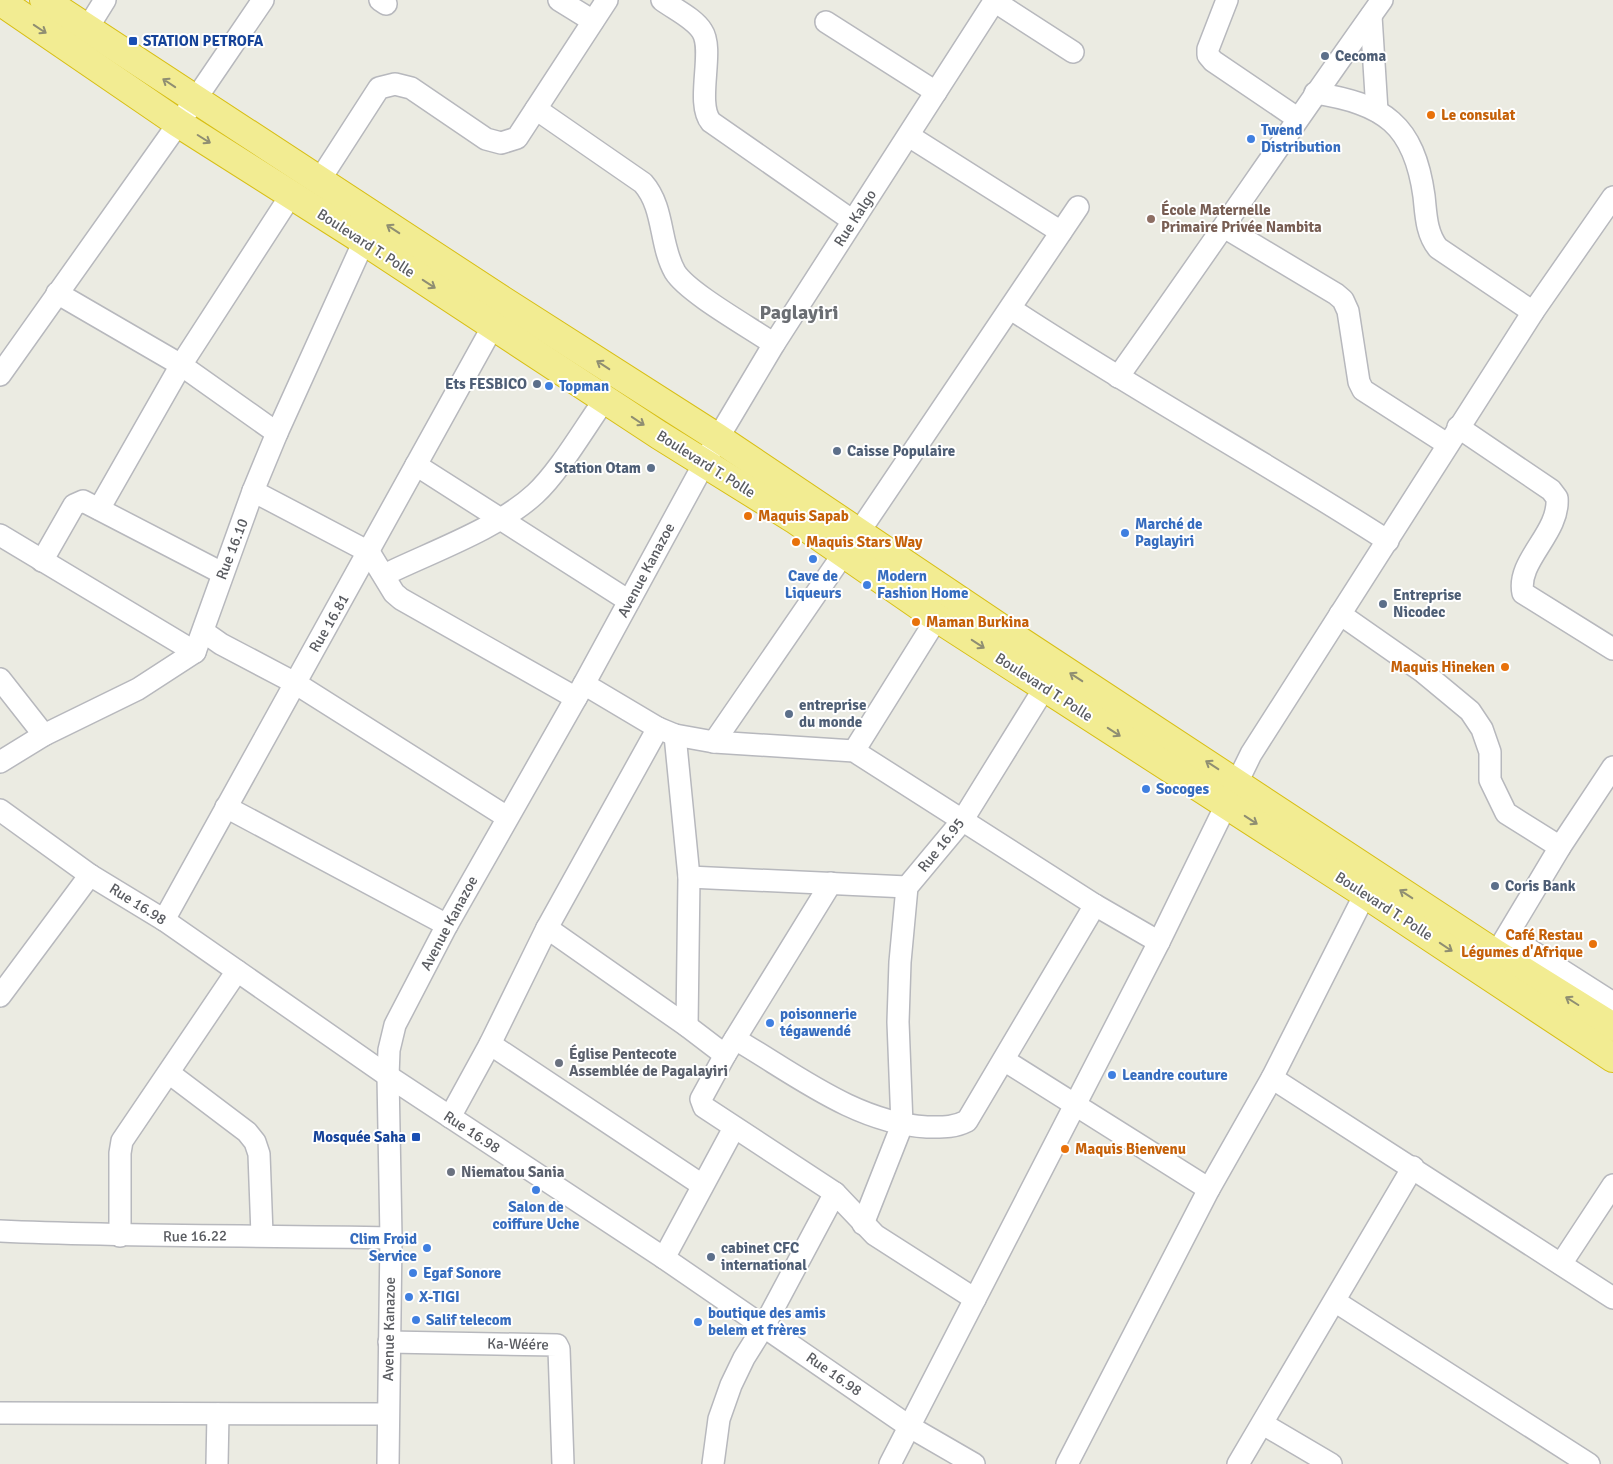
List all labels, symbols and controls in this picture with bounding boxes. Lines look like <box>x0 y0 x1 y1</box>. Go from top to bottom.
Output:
one-way arrow <box>33 24 47 34</box>
place label: STATION PETROFA <box>143 32 264 50</box>
marker: STATION PETROFA <box>127 35 139 47</box>
place label: Cecoma <box>1335 47 1386 65</box>
marker: Cecoma <box>1319 50 1331 62</box>
one-way arrow <box>162 78 176 88</box>
place label: Le consulat <box>1441 106 1516 124</box>
marker: Le consulat <box>1425 109 1437 121</box>
place label: Twend Distribution <box>1261 121 1341 156</box>
marker: Twend Distribution <box>1245 133 1257 145</box>
one-way arrow <box>196 135 210 145</box>
street label: Rue Kalgo <box>830 186 880 250</box>
place label: École Maternelle Primaire Privée Nambita <box>1161 200 1322 236</box>
street label: Boulevard T. Polle <box>314 205 418 281</box>
marker: École Maternelle Primaire Privée Nambita <box>1145 213 1157 225</box>
one-way arrow <box>386 224 400 234</box>
one-way arrow <box>421 279 435 289</box>
district label: Paglayiri <box>759 300 839 325</box>
one-way arrow <box>596 359 610 369</box>
place label: Ets FESBICO <box>445 375 527 393</box>
place label: Topman <box>559 377 609 395</box>
marker: Ets FESBICO <box>531 378 543 390</box>
marker: Topman <box>543 380 555 392</box>
one-way arrow <box>631 416 645 426</box>
street label: Boulevard T. Polle <box>653 426 759 502</box>
place label: Caisse Populaire <box>847 442 955 460</box>
marker: Caisse Populaire <box>831 445 843 457</box>
place label: Station Otam <box>555 459 641 477</box>
marker: Station Otam <box>645 462 657 474</box>
place label: Maquis Sapab <box>758 507 849 525</box>
marker: Maquis Sapab <box>742 510 754 522</box>
place label: Marché de Paglayiri <box>1135 515 1202 550</box>
street label: Rue 16.10 <box>212 516 252 582</box>
street label: Avenue Kanazoe <box>614 520 678 620</box>
marker: Marché de Paglayiri <box>1119 527 1131 539</box>
place label: Maquis Stars Way <box>806 533 923 551</box>
marker: Maquis Stars Way <box>790 536 802 548</box>
marker: Cave de Liqueurs <box>807 553 819 565</box>
place label: Cave de Liqueurs <box>785 567 842 602</box>
place label: Modern Fashion Home <box>877 567 968 602</box>
marker: Modern Fashion Home <box>861 579 873 591</box>
place label: Entreprise Nicodec <box>1393 586 1461 621</box>
street label: Rue 16.81 <box>305 591 353 655</box>
marker: Entreprise Nicodec <box>1377 598 1389 610</box>
place label: Maman Burkina <box>926 613 1029 631</box>
marker: Maman Burkina <box>910 616 922 628</box>
one-way arrow <box>970 639 984 649</box>
street label: Boulevard T. Polle <box>992 649 1096 725</box>
place label: Maquis Hineken <box>1390 658 1495 676</box>
marker: Maquis Hineken <box>1499 661 1511 673</box>
one-way arrow <box>1069 672 1083 682</box>
place label: entreprise du monde <box>799 696 866 731</box>
marker: entreprise du monde <box>783 708 795 720</box>
one-way arrow <box>1107 727 1121 737</box>
one-way arrow <box>1206 760 1220 770</box>
place label: Socoges <box>1156 780 1210 798</box>
marker: Socoges <box>1140 783 1152 795</box>
street label: Rue 16.95 <box>914 814 968 876</box>
one-way arrow <box>1244 815 1258 825</box>
street label: Boulevard T. Polle <box>1332 868 1436 944</box>
street label: Avenue Kanazoe <box>417 873 481 973</box>
place label: Coris Bank <box>1505 877 1576 895</box>
street label: Rue 16.98 <box>106 879 170 929</box>
marker: Coris Bank <box>1489 880 1501 892</box>
one-way arrow <box>1399 889 1413 899</box>
place label: Café Restau Légumes d'Afrique <box>1461 926 1583 961</box>
marker: Café Restau Légumes d'Afrique <box>1587 938 1599 950</box>
one-way arrow <box>1439 942 1453 952</box>
one-way arrow <box>1565 996 1579 1006</box>
place label: poisonnerie tégawendé <box>779 1005 857 1040</box>
marker: poisonnerie tégawendé <box>764 1017 776 1029</box>
place label: Église Pentecote Assemblée de Pagalayiri <box>569 1044 728 1080</box>
marker: Église Pentecote Assemblée de Pagalayiri <box>553 1057 565 1069</box>
place label: Leandre couture <box>1122 1066 1228 1084</box>
marker: Leandre couture <box>1106 1069 1118 1081</box>
street label: Rue 16.98 <box>440 1107 504 1157</box>
place label: Mosquée Saha <box>313 1128 406 1146</box>
marker: Mosquée Saha <box>410 1131 422 1143</box>
place label: Maquis Bienvenu <box>1075 1140 1186 1158</box>
marker: Maquis Bienvenu <box>1059 1143 1071 1155</box>
place label: Niematou Sania <box>461 1163 565 1181</box>
marker: Niematou Sania <box>445 1166 457 1178</box>
marker: Salon de coiffure Uche <box>530 1184 542 1196</box>
place label: Salon de coiffure Uche <box>493 1198 579 1233</box>
street label: Rue 16.22 <box>163 1226 227 1246</box>
place label: Clim Froid Service <box>350 1230 417 1265</box>
place label: cabinet CFC international <box>721 1239 807 1274</box>
marker: Clim Froid Service <box>421 1242 433 1254</box>
marker: cabinet CFC international <box>705 1251 717 1263</box>
place label: Egaf Sonore <box>423 1264 501 1282</box>
marker: Egaf Sonore <box>407 1267 419 1279</box>
street label: Avenue Kanazoe <box>379 1277 399 1381</box>
place label: X-TIGI <box>419 1288 460 1306</box>
marker: X-TIGI <box>403 1291 415 1303</box>
place label: boutique des amis belem et frères <box>708 1304 826 1339</box>
place label: Salif telecom <box>426 1311 512 1329</box>
marker: Salif telecom <box>410 1314 422 1326</box>
marker: boutique des amis belem et frères <box>692 1316 704 1328</box>
street label: Ka-Wéére <box>487 1334 549 1354</box>
street label: Rue 16.98 <box>803 1348 865 1400</box>

